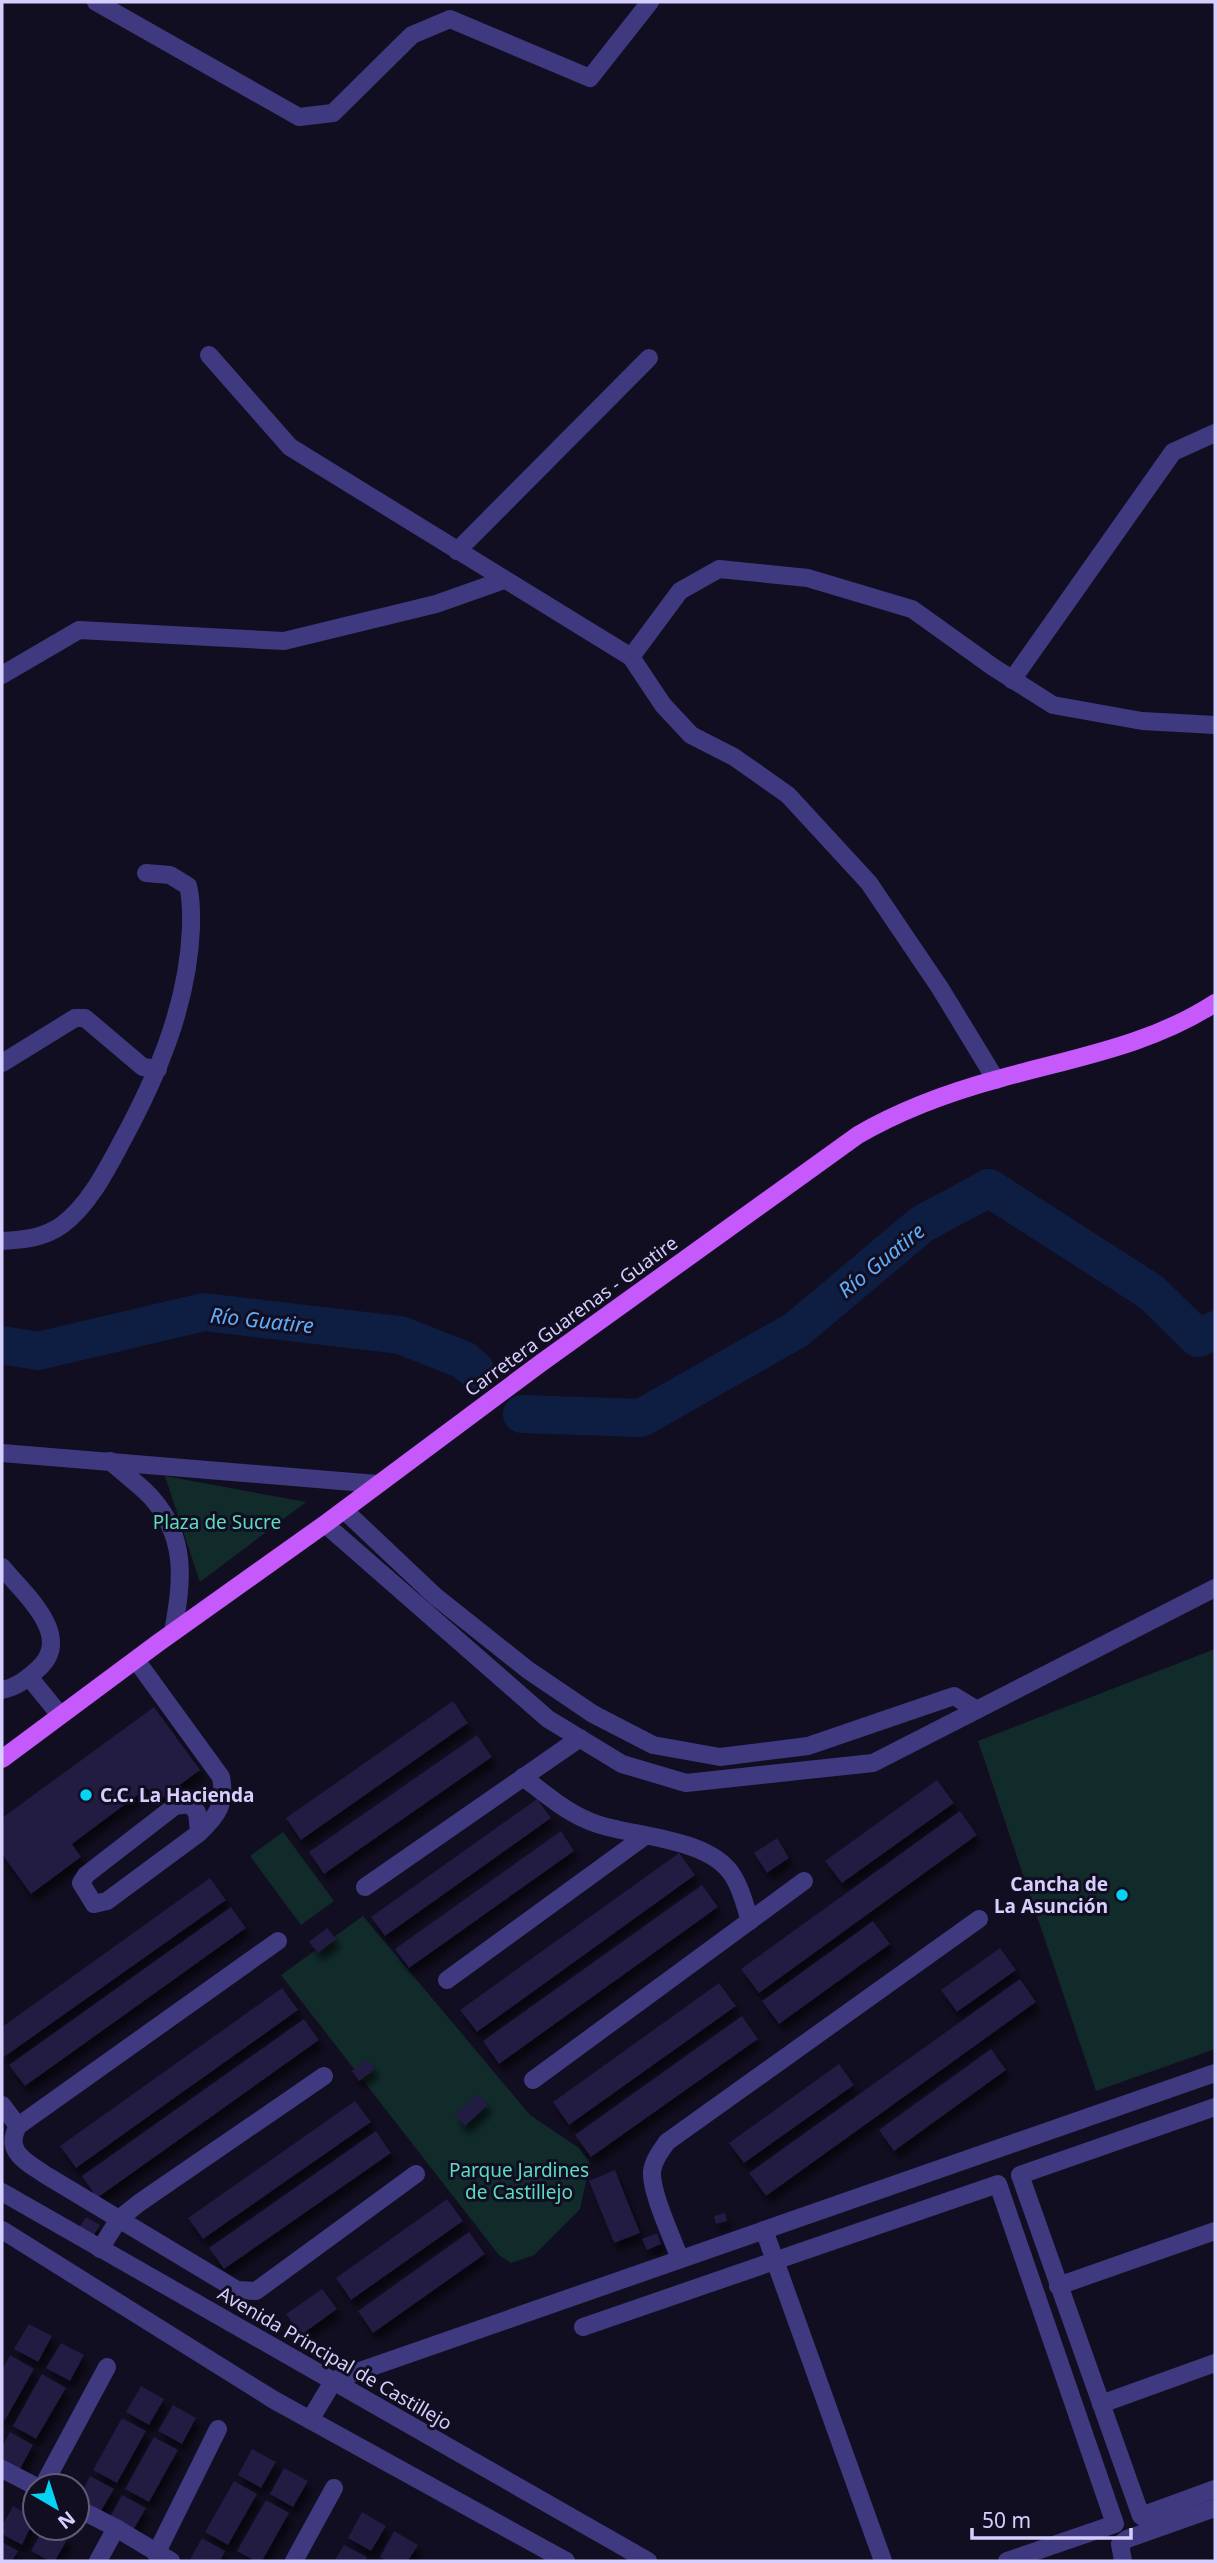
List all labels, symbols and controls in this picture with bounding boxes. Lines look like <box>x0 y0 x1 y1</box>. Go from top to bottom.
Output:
water label: Río Guatire <box>832 1216 930 1304</box>
street label: Carretera Guarenas - Guatire <box>459 1230 683 1402</box>
water label: Río Guatire <box>209 1301 315 1339</box>
park label: Plaza de Sucre <box>153 1509 281 1535</box>
place label: C.C. La Hacienda <box>100 1782 255 1808</box>
marker: C.C. La Hacienda <box>78 1787 94 1803</box>
place label: Cancha de La Asunción <box>994 1871 1108 1919</box>
marker: Cancha de La Asunción <box>1114 1887 1130 1903</box>
park label: Parque Jardines de Castillejo <box>449 2157 589 2205</box>
street label: Avenida Principal de Castillejo <box>213 2280 457 2436</box>
north arrow <box>21 2472 91 2542</box>
scale bar <box>972 2496 1131 2540</box>
text: N <box>53 2505 81 2535</box>
text: 50 m <box>982 2506 1031 2534</box>

